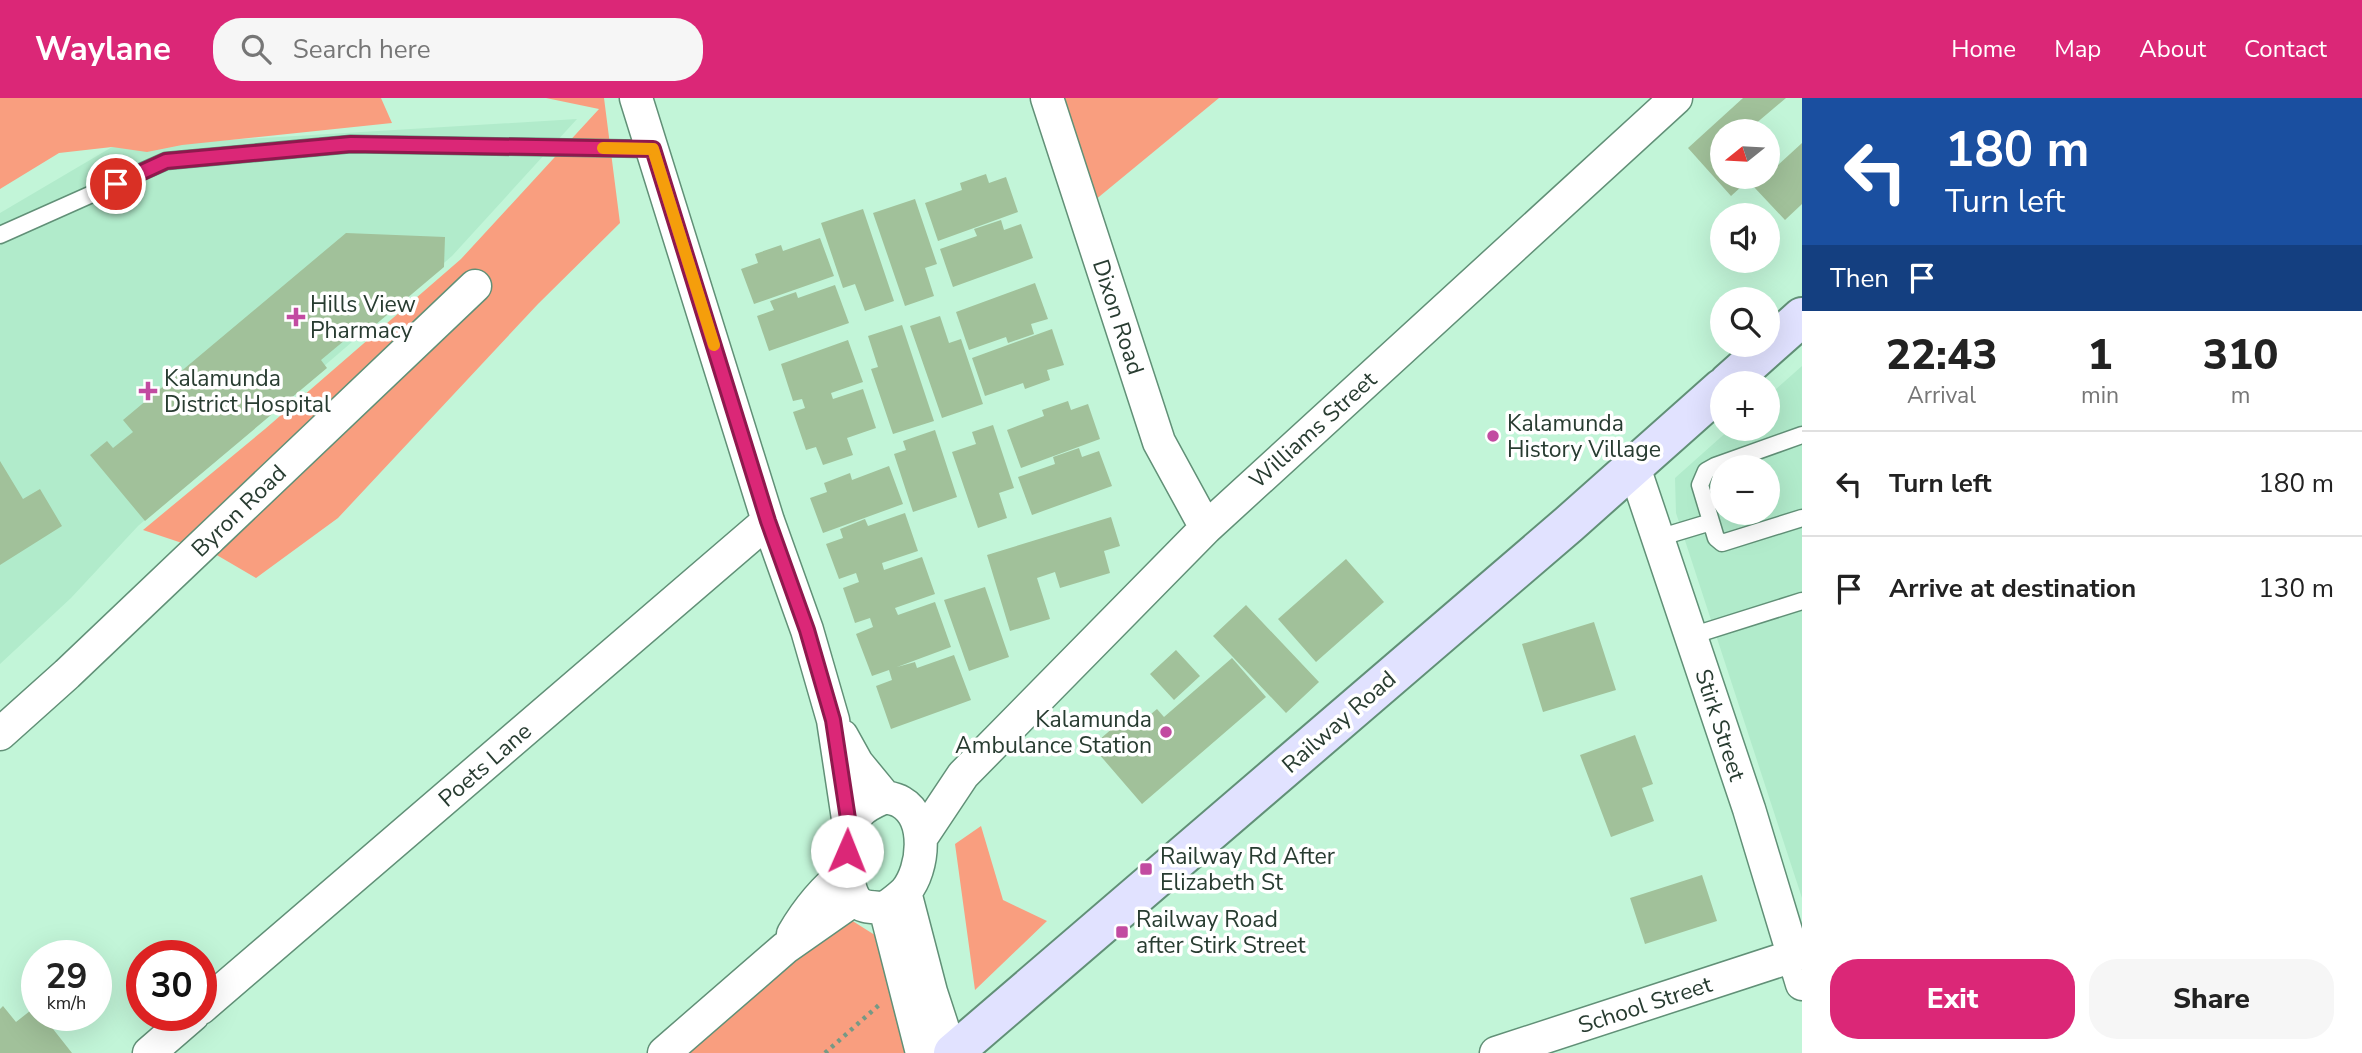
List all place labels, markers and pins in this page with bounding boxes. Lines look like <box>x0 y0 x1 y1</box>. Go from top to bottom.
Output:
pin <box>86 154 146 214</box>
place label: Hills View Pharmacy <box>310 289 416 346</box>
marker: Hills View Pharmacy <box>288 309 304 325</box>
place label: Kalamunda District Hospital <box>164 363 331 420</box>
marker: Kalamunda District Hospital <box>138 381 158 401</box>
place label: Kalamunda History Village <box>1507 408 1661 465</box>
marker: Kalamunda History Village <box>1485 428 1501 444</box>
place label: Kalamunda Ambulance Station <box>955 704 1152 761</box>
marker: Kalamunda Ambulance Station <box>1158 724 1174 740</box>
place label: Railway Rd After Elizabeth St <box>1160 841 1336 898</box>
marker: Railway Rd After Elizabeth St <box>1138 861 1154 877</box>
place label: Railway Road after Stirk Street <box>1136 904 1306 961</box>
marker: Railway Road after Stirk Street <box>1114 924 1130 940</box>

